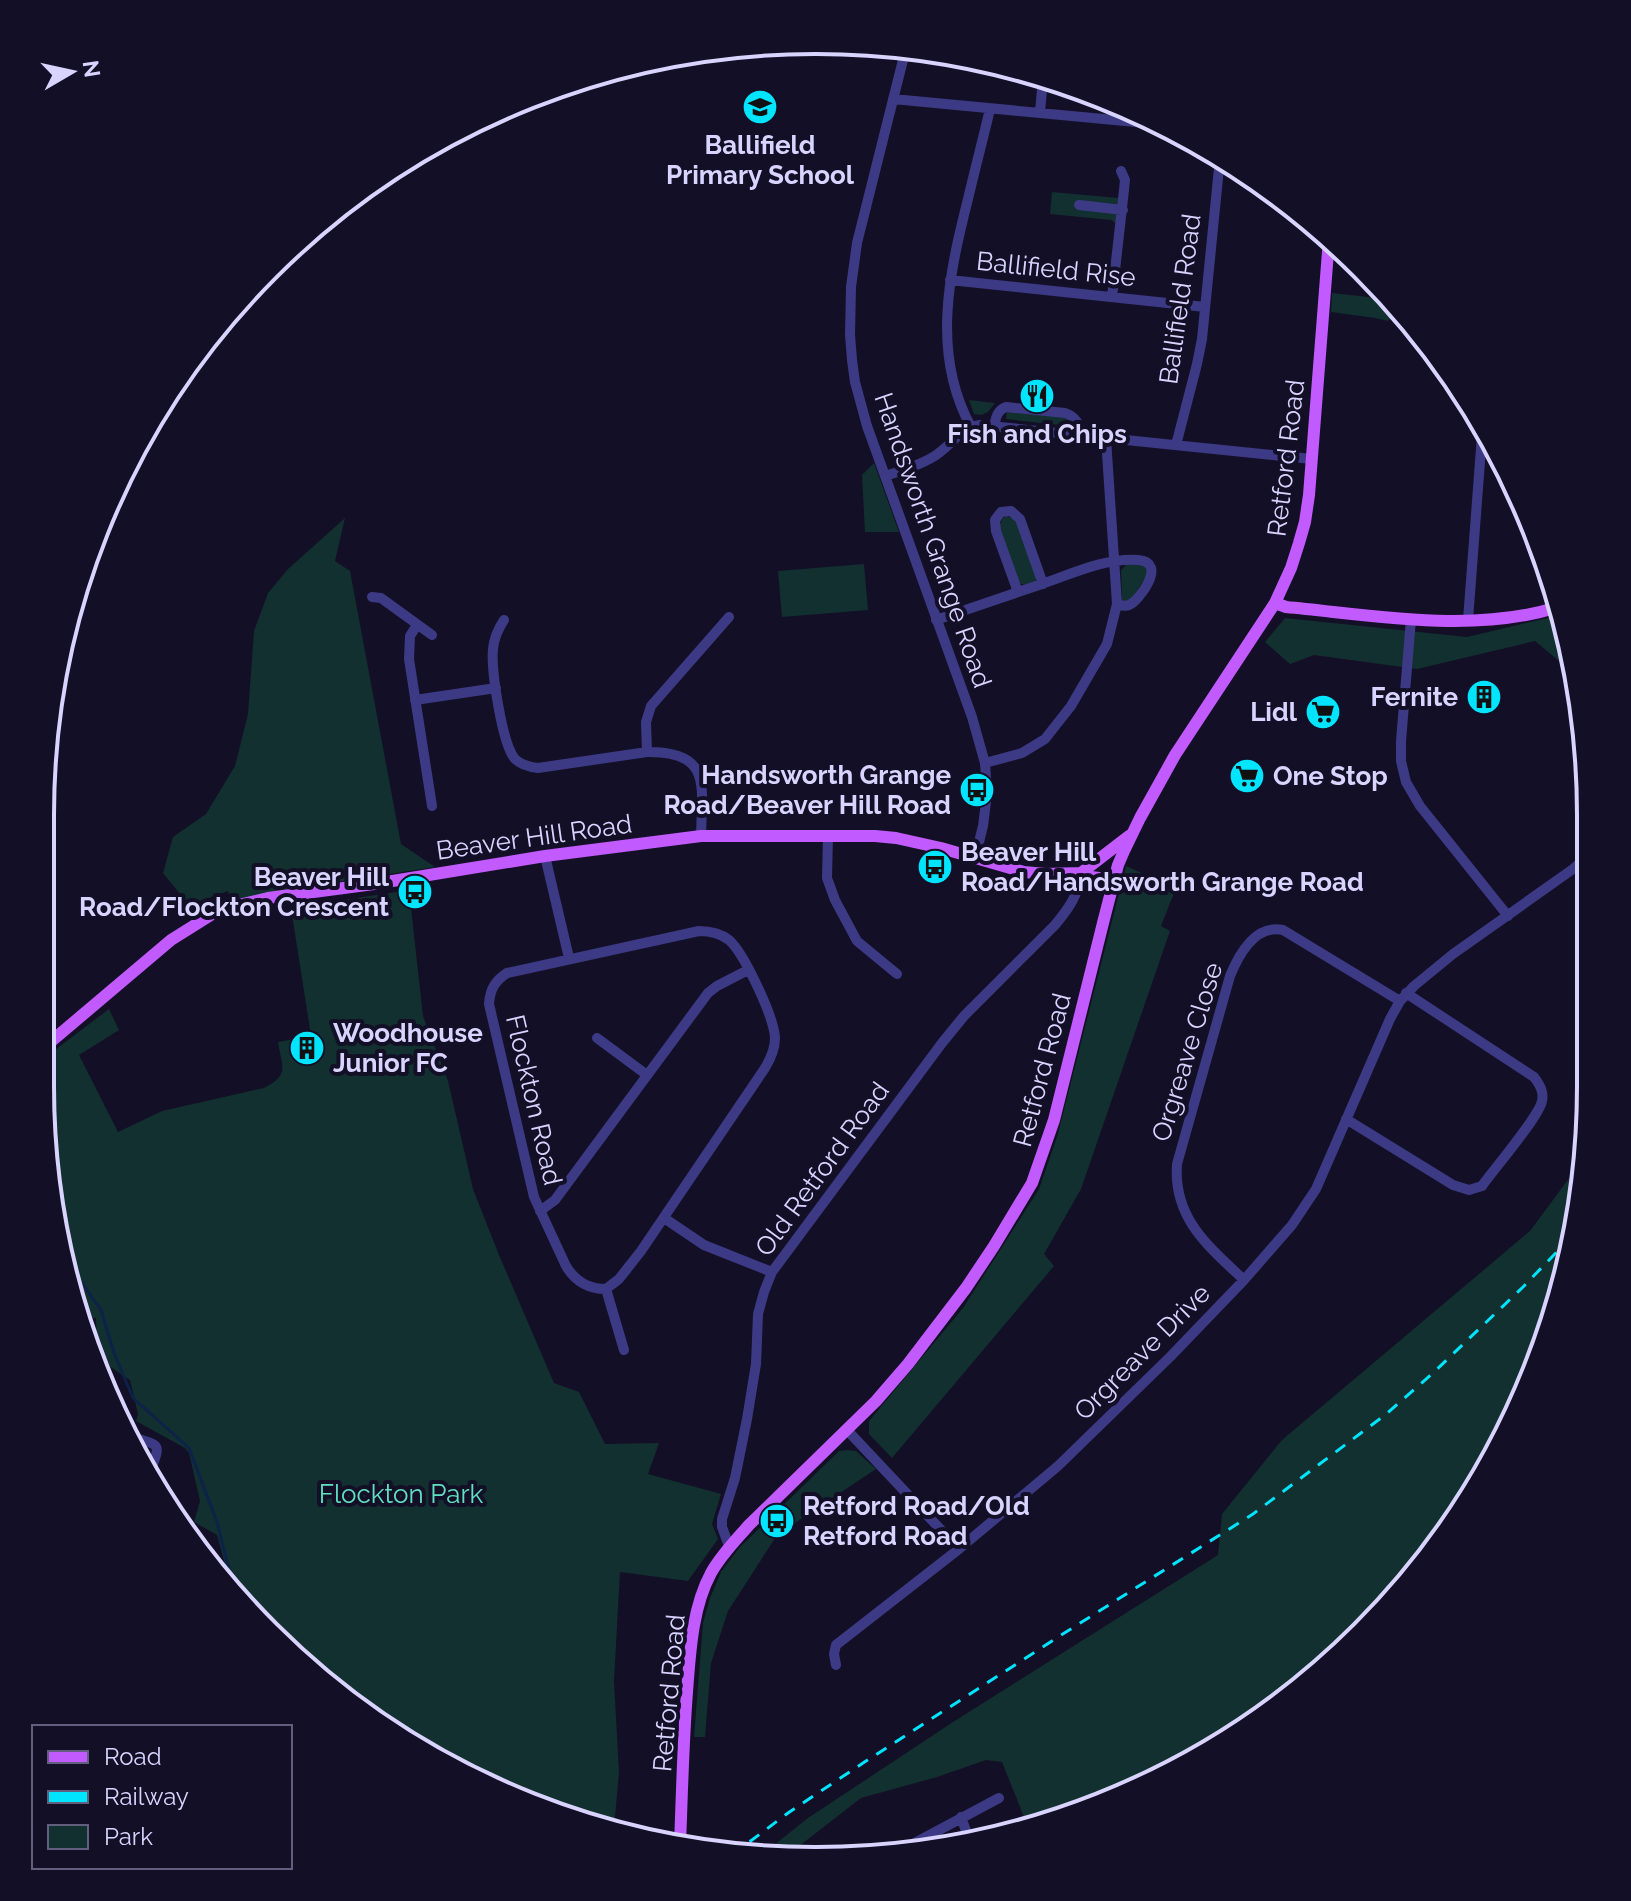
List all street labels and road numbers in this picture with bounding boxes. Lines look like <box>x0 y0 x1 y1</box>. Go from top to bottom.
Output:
street label: Ballifield Road <box>1153 212 1207 386</box>
street label: Ballifield Rise <box>975 246 1137 292</box>
street label: Retford Road <box>1261 378 1311 538</box>
street label: Handsworth Grange Road <box>868 389 998 691</box>
street label: Beaver Hill Road <box>434 808 634 866</box>
street label: Orgreave Close <box>1146 959 1228 1145</box>
street label: Retford Road <box>1007 990 1077 1150</box>
street label: Flockton Road <box>500 1012 568 1188</box>
street label: Old Retford Road <box>749 1076 895 1262</box>
street label: Orgreave Drive <box>1068 1278 1216 1426</box>
street label: Retford Road <box>647 1613 691 1773</box>

